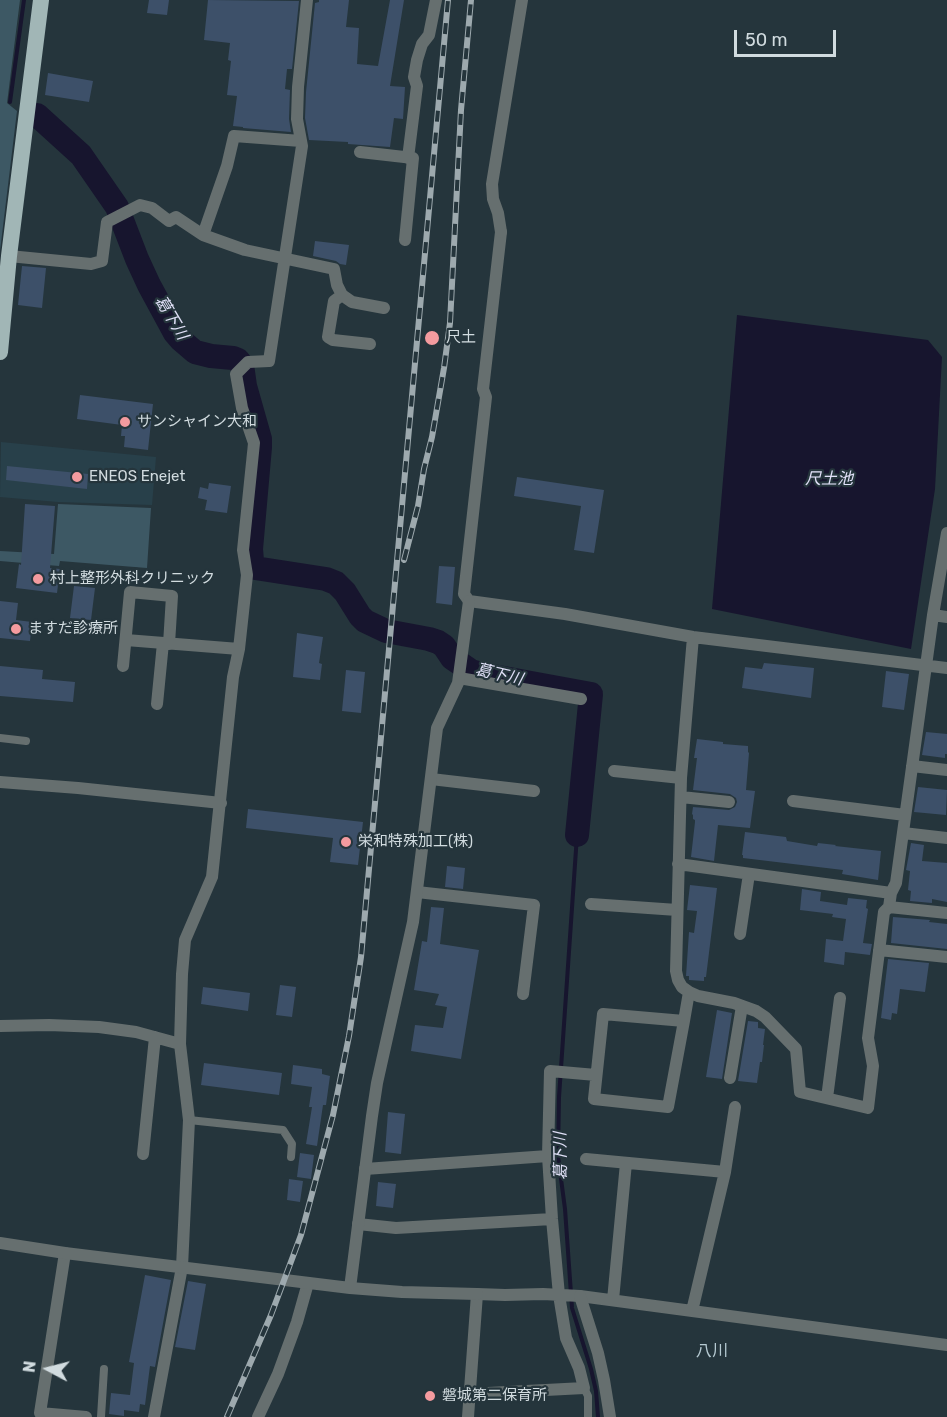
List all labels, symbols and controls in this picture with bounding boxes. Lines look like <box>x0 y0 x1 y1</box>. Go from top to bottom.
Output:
scale bar <box>737 18 839 56</box>
text: 50 m <box>745 29 788 51</box>
water label: 葛下川 <box>150 292 192 344</box>
marker: 尺土 <box>423 329 441 347</box>
place label: 尺土 <box>446 329 476 347</box>
place label: サンシャイン大和 <box>137 413 257 431</box>
marker: サンシャイン大和 <box>118 415 132 429</box>
place label: ENEOS Enejet <box>89 468 185 486</box>
water label: 尺土池 <box>805 469 853 489</box>
marker: ENEOS Enejet <box>70 470 84 484</box>
place label: 村上整形外科クリニック <box>50 570 215 588</box>
marker: 村上整形外科クリニック <box>31 572 45 586</box>
place label: ますだ診療所 <box>28 620 118 638</box>
marker: ますだ診療所 <box>9 622 23 636</box>
water label: 葛下川 <box>473 660 525 690</box>
place label: 栄和特殊加工(株) <box>358 833 473 851</box>
marker: 栄和特殊加工(株) <box>339 835 353 849</box>
water label: 葛下川 <box>551 1132 571 1180</box>
north arrow <box>18 1339 78 1399</box>
district label: 八川 <box>696 1341 728 1361</box>
text: N <box>20 1360 40 1374</box>
place label: 磐城第二保育所 <box>442 1387 547 1405</box>
marker: 磐城第二保育所 <box>423 1389 437 1403</box>

